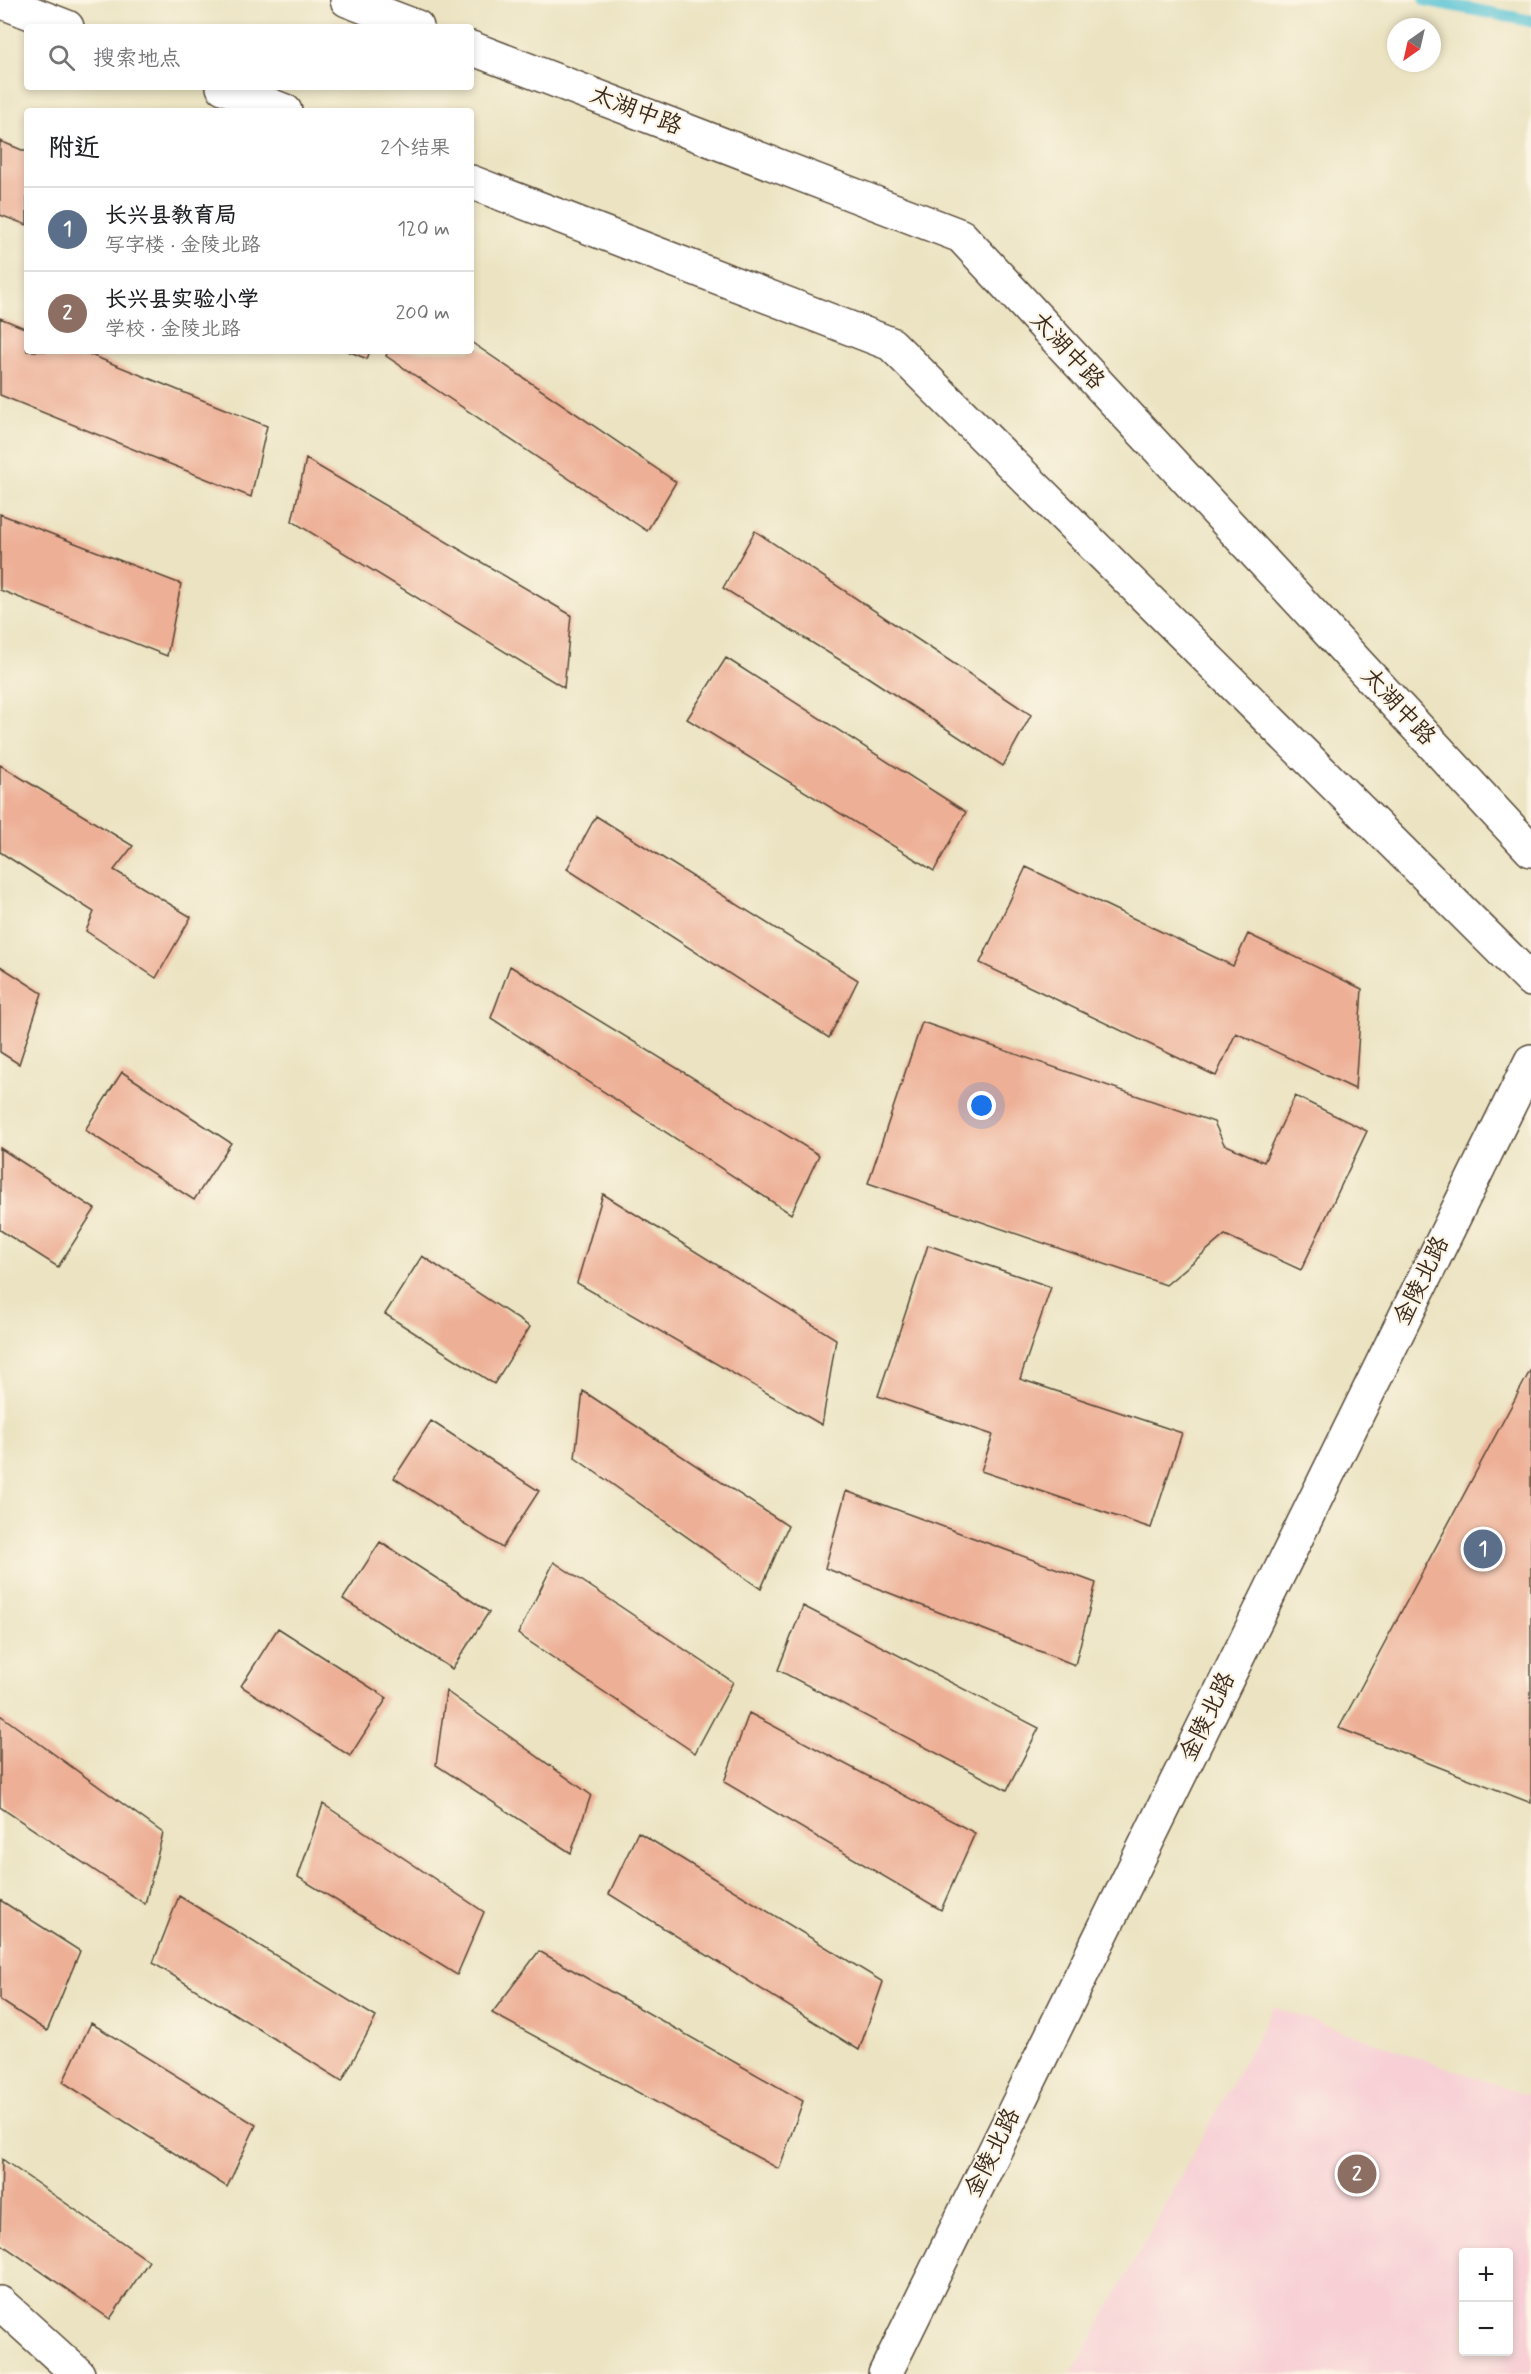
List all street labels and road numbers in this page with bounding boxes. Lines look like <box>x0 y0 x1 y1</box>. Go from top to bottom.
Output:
street label: 太湖中路 <box>586 79 686 143</box>
street label: 太湖中路 <box>1023 305 1111 397</box>
street label: 太湖中路 <box>1354 661 1442 753</box>
street label: 金陵北路 <box>1387 1231 1457 1331</box>
street label: 金陵北路 <box>1173 1667 1243 1767</box>
street label: 金陵北路 <box>958 2103 1028 2203</box>

